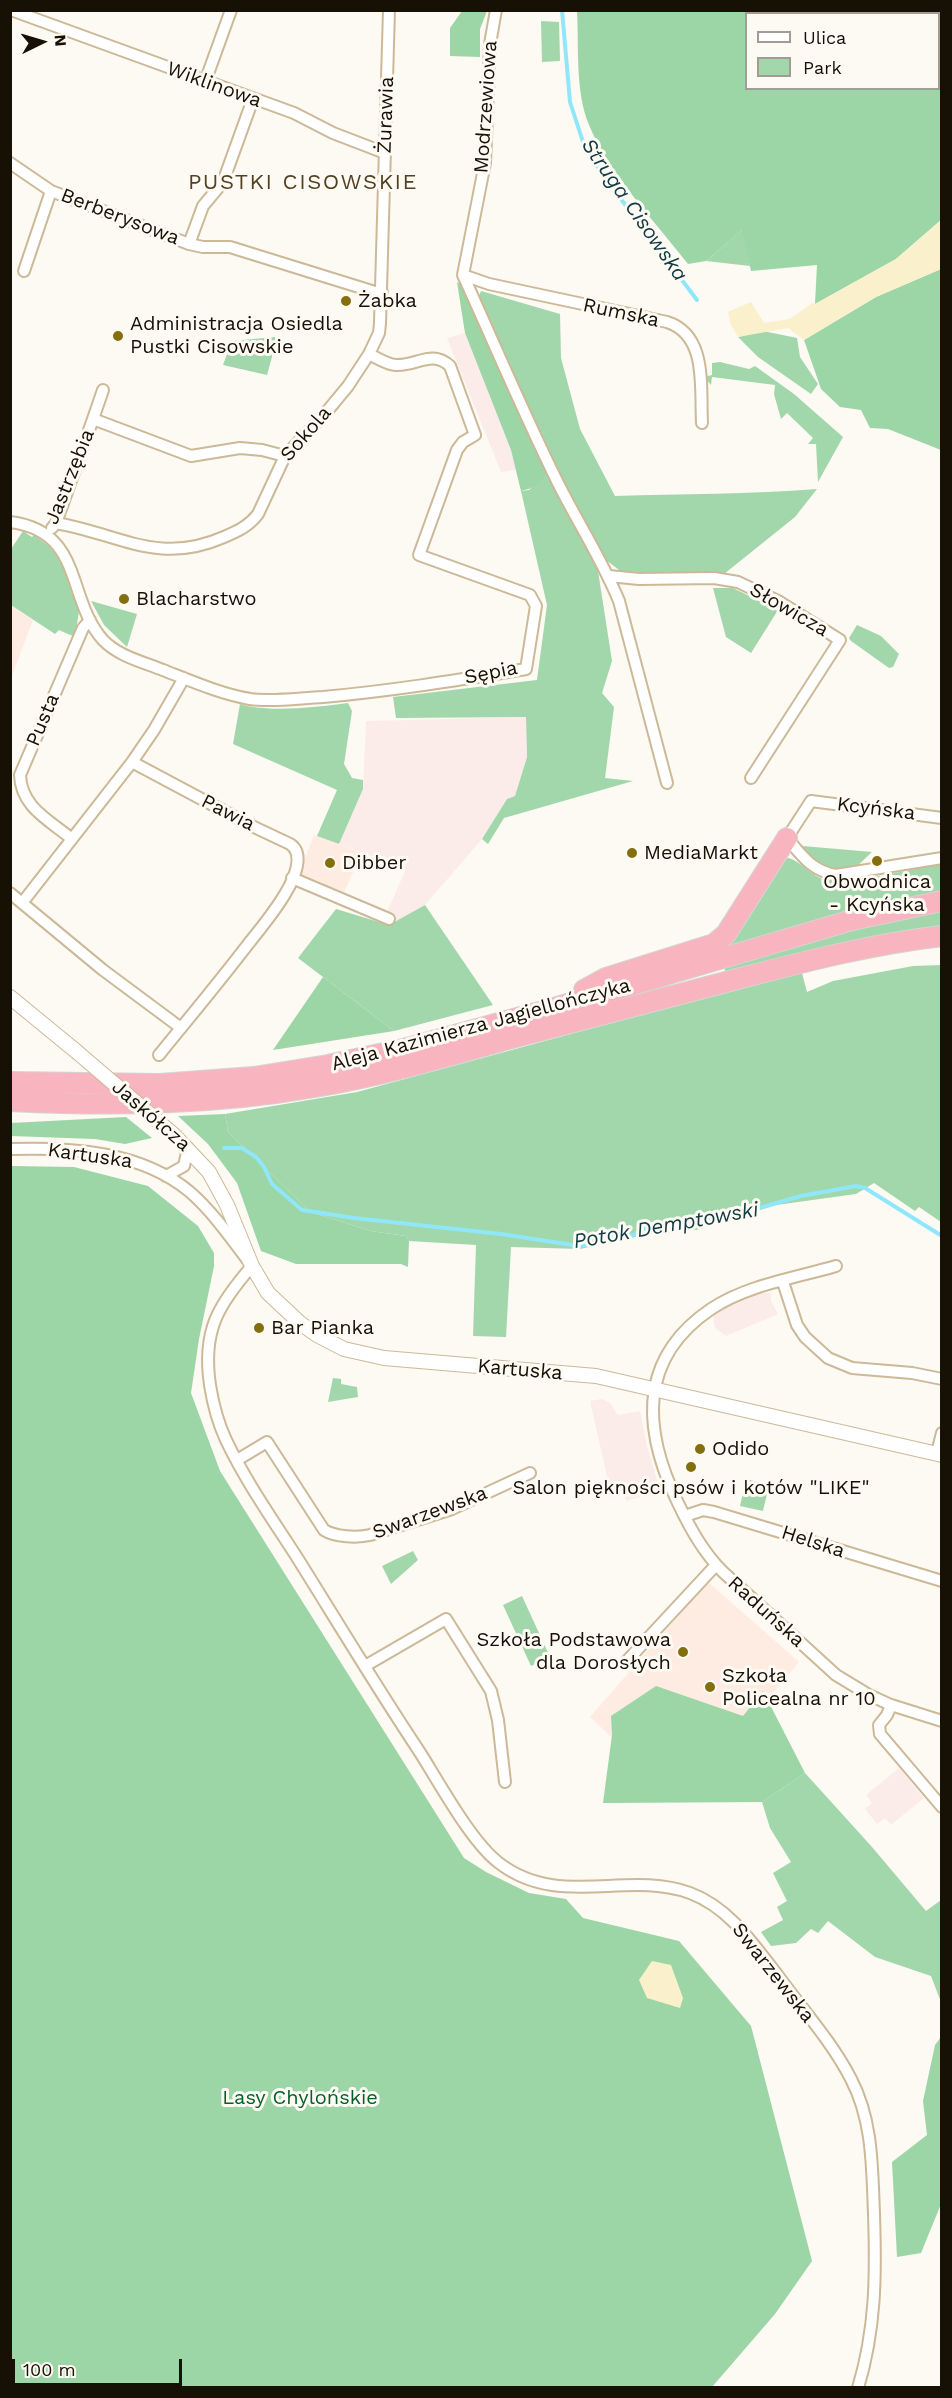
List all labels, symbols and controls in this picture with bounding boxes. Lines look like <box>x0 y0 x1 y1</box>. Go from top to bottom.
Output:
north arrow <box>12 12 72 72</box>
legend <box>745 12 940 90</box>
text: Ulica <box>803 27 846 48</box>
text: N <box>50 34 70 47</box>
street label: Modrzewiowa <box>469 40 503 174</box>
street label: Wiklinowa <box>163 57 265 113</box>
text: Park <box>803 57 842 78</box>
street label: Żurawia <box>373 76 399 154</box>
water label: Struga Cisowska <box>575 134 693 286</box>
district label: PUSTKI CISOWSKIE <box>188 170 418 196</box>
street label: Berberysowa <box>57 183 183 251</box>
place label: Żabka <box>358 289 417 313</box>
street label: Rumska <box>581 293 661 333</box>
marker: Żabka <box>339 294 353 308</box>
place label: Administracja Osiedla Pustki Cisowskie <box>130 312 343 359</box>
marker: Administracja Osiedla Pustki Cisowskie <box>111 329 125 343</box>
street label: Sokola <box>276 402 336 466</box>
street label: Jastrzębia <box>40 426 100 528</box>
street label: Słowicza <box>745 578 833 642</box>
place label: Blacharstwo <box>136 587 256 611</box>
marker: Blacharstwo <box>117 592 131 606</box>
street label: Sępia <box>462 656 520 690</box>
street label: Pusta <box>21 690 65 750</box>
street label: Pawia <box>197 789 259 837</box>
street label: Kcyńska <box>835 792 917 826</box>
place label: MediaMarkt <box>644 841 758 865</box>
marker: MediaMarkt <box>625 846 639 860</box>
place label: Dibber <box>342 851 406 875</box>
marker: Obwodnica - Kcyńska <box>870 854 884 868</box>
marker: Dibber <box>323 856 337 870</box>
place label: Obwodnica - Kcyńska <box>823 870 931 917</box>
street label: Aleja Kazimierza Jagiellończyka <box>329 973 633 1077</box>
street label: Jaskółcza <box>107 1075 195 1157</box>
street label: Kartuska <box>46 1138 134 1174</box>
water label: Potok Demptowski <box>572 1197 760 1255</box>
place label: Bar Pianka <box>271 1316 374 1340</box>
marker: Bar Pianka <box>252 1321 266 1335</box>
street label: Kartuska <box>476 1354 564 1386</box>
place label: Odido <box>712 1437 769 1461</box>
marker: Odido <box>693 1442 707 1456</box>
marker: Salon piękności psów i kotów "LIKE" <box>684 1460 698 1474</box>
place label: Salon piękności psów i kotów "LIKE" <box>513 1476 869 1500</box>
street label: Swarzewska <box>369 1481 491 1545</box>
street label: Helska <box>778 1521 848 1563</box>
street label: Raduńska <box>723 1571 809 1653</box>
place label: Szkoła Podstawowa dla Dorosłych <box>477 1628 671 1675</box>
marker: Szkoła Podstawowa dla Dorosłych <box>676 1645 690 1659</box>
place label: Szkoła Policealna nr 10 <box>722 1664 876 1711</box>
marker: Szkoła Policealna nr 10 <box>703 1680 717 1694</box>
street label: Swarzewska <box>727 1918 819 2028</box>
park label: Lasy Chylońskie <box>222 2086 378 2110</box>
scale bar <box>15 2347 184 2385</box>
text: 100 m <box>23 2359 76 2380</box>

